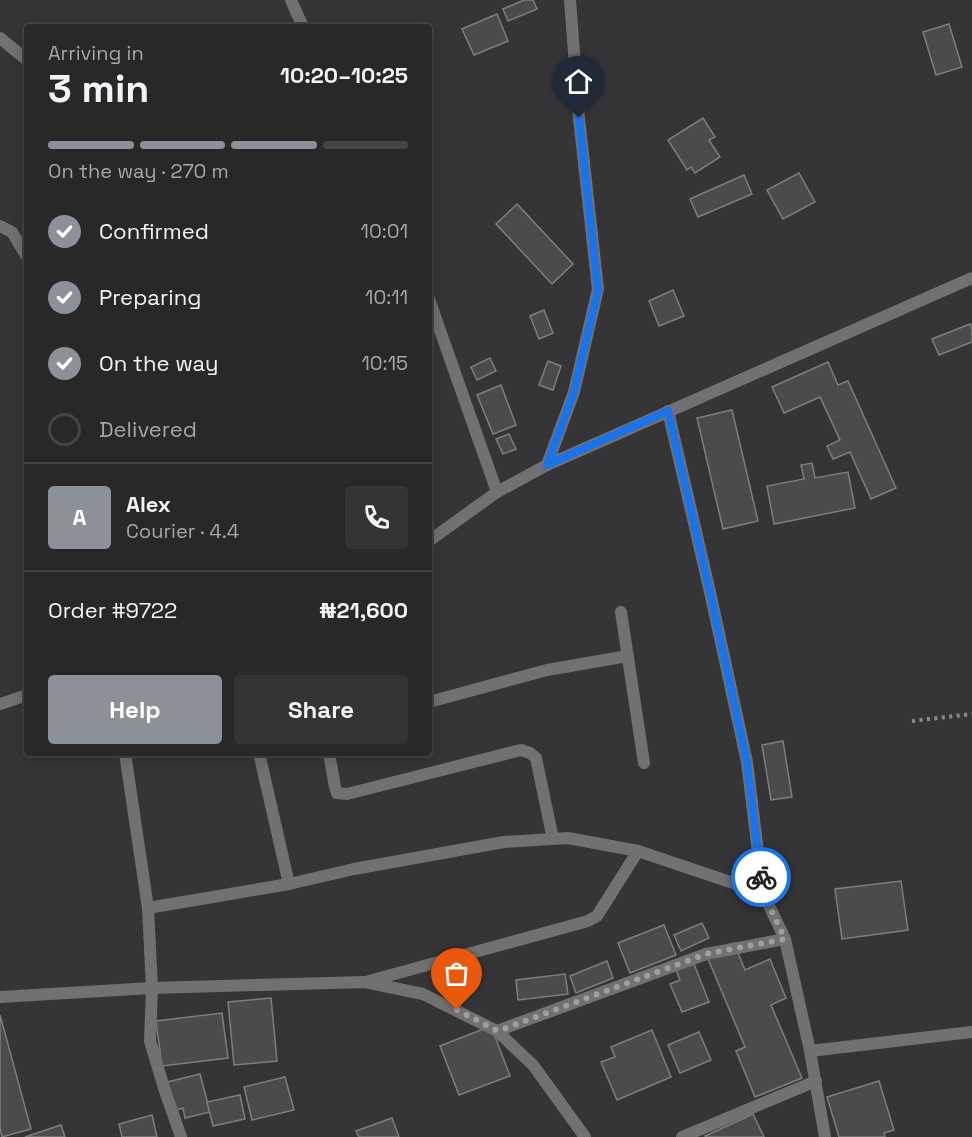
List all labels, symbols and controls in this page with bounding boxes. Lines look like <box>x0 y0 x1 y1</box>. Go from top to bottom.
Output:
text: Arriving in <box>48 40 144 66</box>
pin <box>553 56 604 118</box>
text: 10:20–10:25 <box>280 61 408 89</box>
text: 3 min <box>48 64 149 113</box>
icon: home <box>562 65 595 98</box>
text: On the way · 270 m <box>48 158 229 184</box>
icon: check <box>48 215 81 248</box>
text: Confirmed <box>99 217 209 245</box>
text: 10:01 <box>361 218 408 244</box>
icon: check <box>48 281 81 314</box>
text: Preparing <box>99 283 201 311</box>
text: 10:11 <box>365 284 408 310</box>
icon: check <box>48 347 81 380</box>
text: On the way <box>99 349 218 377</box>
text: 10:15 <box>361 350 408 376</box>
text: Delivered <box>99 415 197 443</box>
button: phone <box>345 486 408 549</box>
text: Alex <box>126 490 171 518</box>
text: A <box>73 503 86 531</box>
text: Courier · 4.4 <box>126 518 239 544</box>
text: Order #9722 <box>48 596 177 624</box>
text: ₦21,600 <box>319 596 408 624</box>
button: Help <box>48 675 222 744</box>
button: Share <box>234 675 408 744</box>
courier <box>731 847 791 907</box>
icon: bike <box>745 861 778 894</box>
pin <box>431 948 482 1010</box>
icon: bag <box>440 957 473 990</box>

